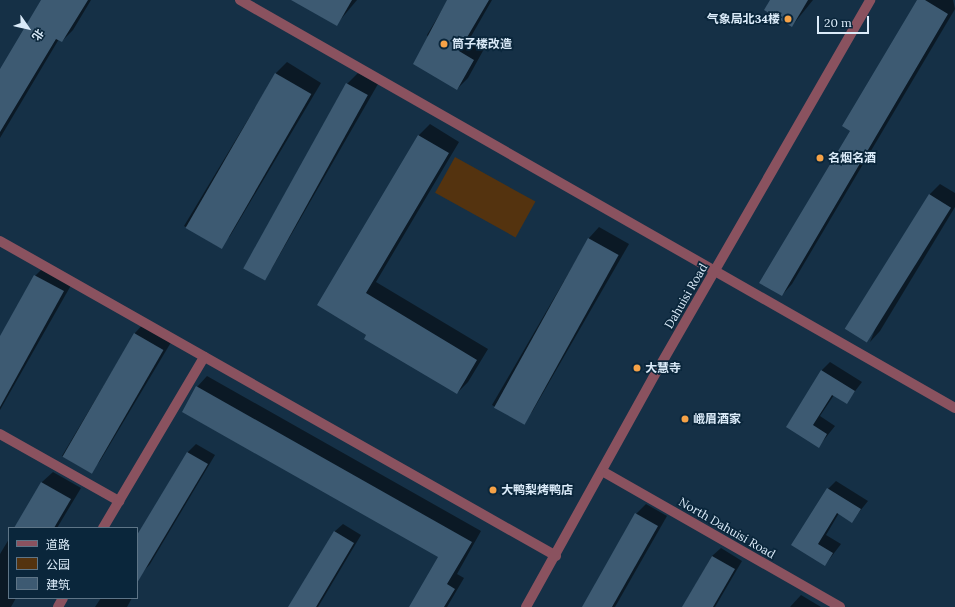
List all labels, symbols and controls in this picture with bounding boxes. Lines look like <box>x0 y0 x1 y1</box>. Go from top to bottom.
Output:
north arrow <box>8 8 48 48</box>
scale bar <box>819 8 871 34</box>
place label: 气象局北34楼 <box>707 12 780 26</box>
marker: 气象局北34楼 <box>783 14 793 24</box>
text: 20 m <box>824 15 852 30</box>
text: 北 <box>29 26 47 43</box>
place label: 筒子楼改造 <box>452 37 512 51</box>
marker: 筒子楼改造 <box>439 39 449 49</box>
place label: 名烟名酒 <box>828 151 876 165</box>
marker: 名烟名酒 <box>815 153 825 163</box>
street label: Dahuisi Road <box>662 261 710 331</box>
place label: 大慧寺 <box>645 361 681 375</box>
marker: 大慧寺 <box>632 363 642 373</box>
place label: 峨眉酒家 <box>693 412 741 426</box>
marker: 峨眉酒家 <box>680 414 690 424</box>
place label: 大鸭梨烤鸭店 <box>501 483 573 497</box>
marker: 大鸭梨烤鸭店 <box>488 485 498 495</box>
street label: North Dahuisi Road <box>676 495 778 561</box>
legend <box>8 527 138 599</box>
text: 道路 <box>46 537 70 552</box>
text: 公园 <box>46 557 70 572</box>
text: 建筑 <box>46 577 70 592</box>

